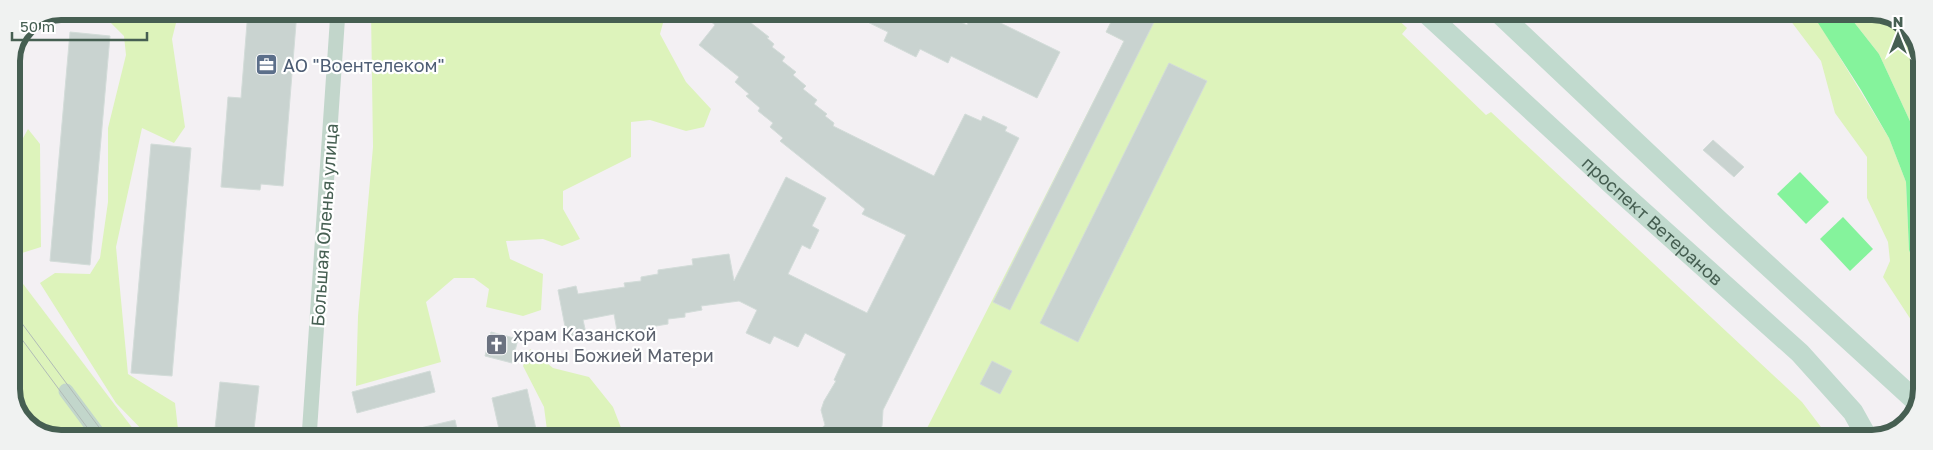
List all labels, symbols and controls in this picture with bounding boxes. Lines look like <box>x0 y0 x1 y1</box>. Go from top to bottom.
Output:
scale bar <box>12 10 148 42</box>
north arrow <box>1873 10 1923 60</box>
text: N <box>1893 13 1903 30</box>
text: 50 m <box>20 17 55 35</box>
office icon: АО "Воентелеком" <box>255 53 279 77</box>
place label: АО "Воентелеком" <box>283 54 444 76</box>
street label: Большая Оленья улица <box>306 123 342 327</box>
street label: проспект Ветеранов <box>1578 152 1728 290</box>
place label: храм Казанской иконы Божией Матери <box>513 323 714 366</box>
church icon: храм Казанской иконы Божией Матери <box>485 332 509 356</box>

